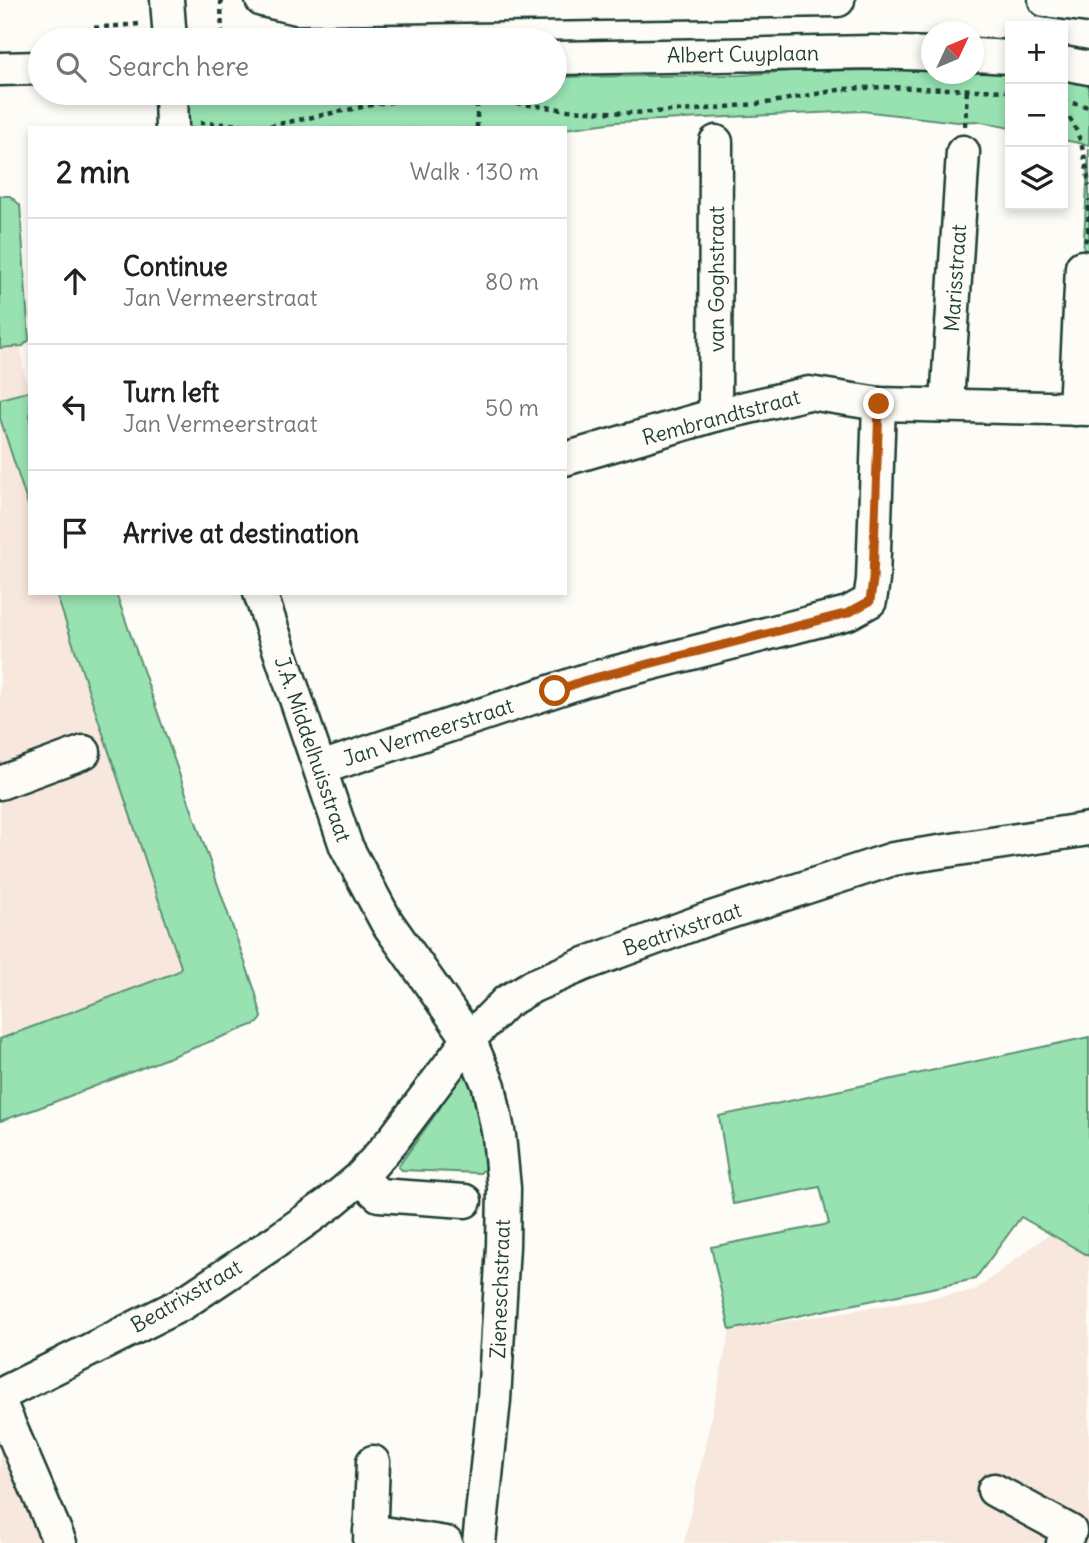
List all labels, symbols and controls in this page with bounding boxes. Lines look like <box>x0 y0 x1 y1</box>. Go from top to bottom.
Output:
north arrow <box>921 21 984 84</box>
map controls <box>1005 21 1068 210</box>
button: + <box>1005 21 1068 84</box>
search box <box>28 28 567 105</box>
street label: Albert Cuyplaan <box>667 39 819 69</box>
icon: search <box>52 48 90 86</box>
text: Search here <box>108 50 249 83</box>
button: − <box>1005 84 1068 147</box>
button: layers <box>1005 147 1068 210</box>
text: 2 min <box>56 153 130 191</box>
text: Walk · 130 m <box>410 157 539 186</box>
street label: van Goghstraat <box>703 206 730 352</box>
street label: Marisstraat <box>938 223 972 333</box>
text: Continue <box>123 250 228 283</box>
icon: ahead <box>56 262 94 300</box>
text: 80 m <box>485 267 539 296</box>
text: Jan Vermeerstraat <box>123 283 317 312</box>
text: Turn left <box>123 376 219 409</box>
street label: Rembrandtstraat <box>639 383 803 451</box>
icon: left <box>56 388 94 426</box>
route end <box>863 388 894 419</box>
text: 50 m <box>485 393 539 422</box>
text: Jan Vermeerstraat <box>123 409 317 438</box>
icon: arrive <box>56 514 94 552</box>
text: Arrive at destination <box>123 517 359 550</box>
street label: J.A. Middelhuisstraat <box>269 653 357 845</box>
route start <box>539 675 570 706</box>
street label: Jan Vermeerstraat <box>339 692 517 772</box>
street label: Beatrixstraat <box>619 896 745 962</box>
street label: Zieneschstraat <box>484 1219 516 1359</box>
street label: Beatrixstraat <box>126 1253 246 1339</box>

